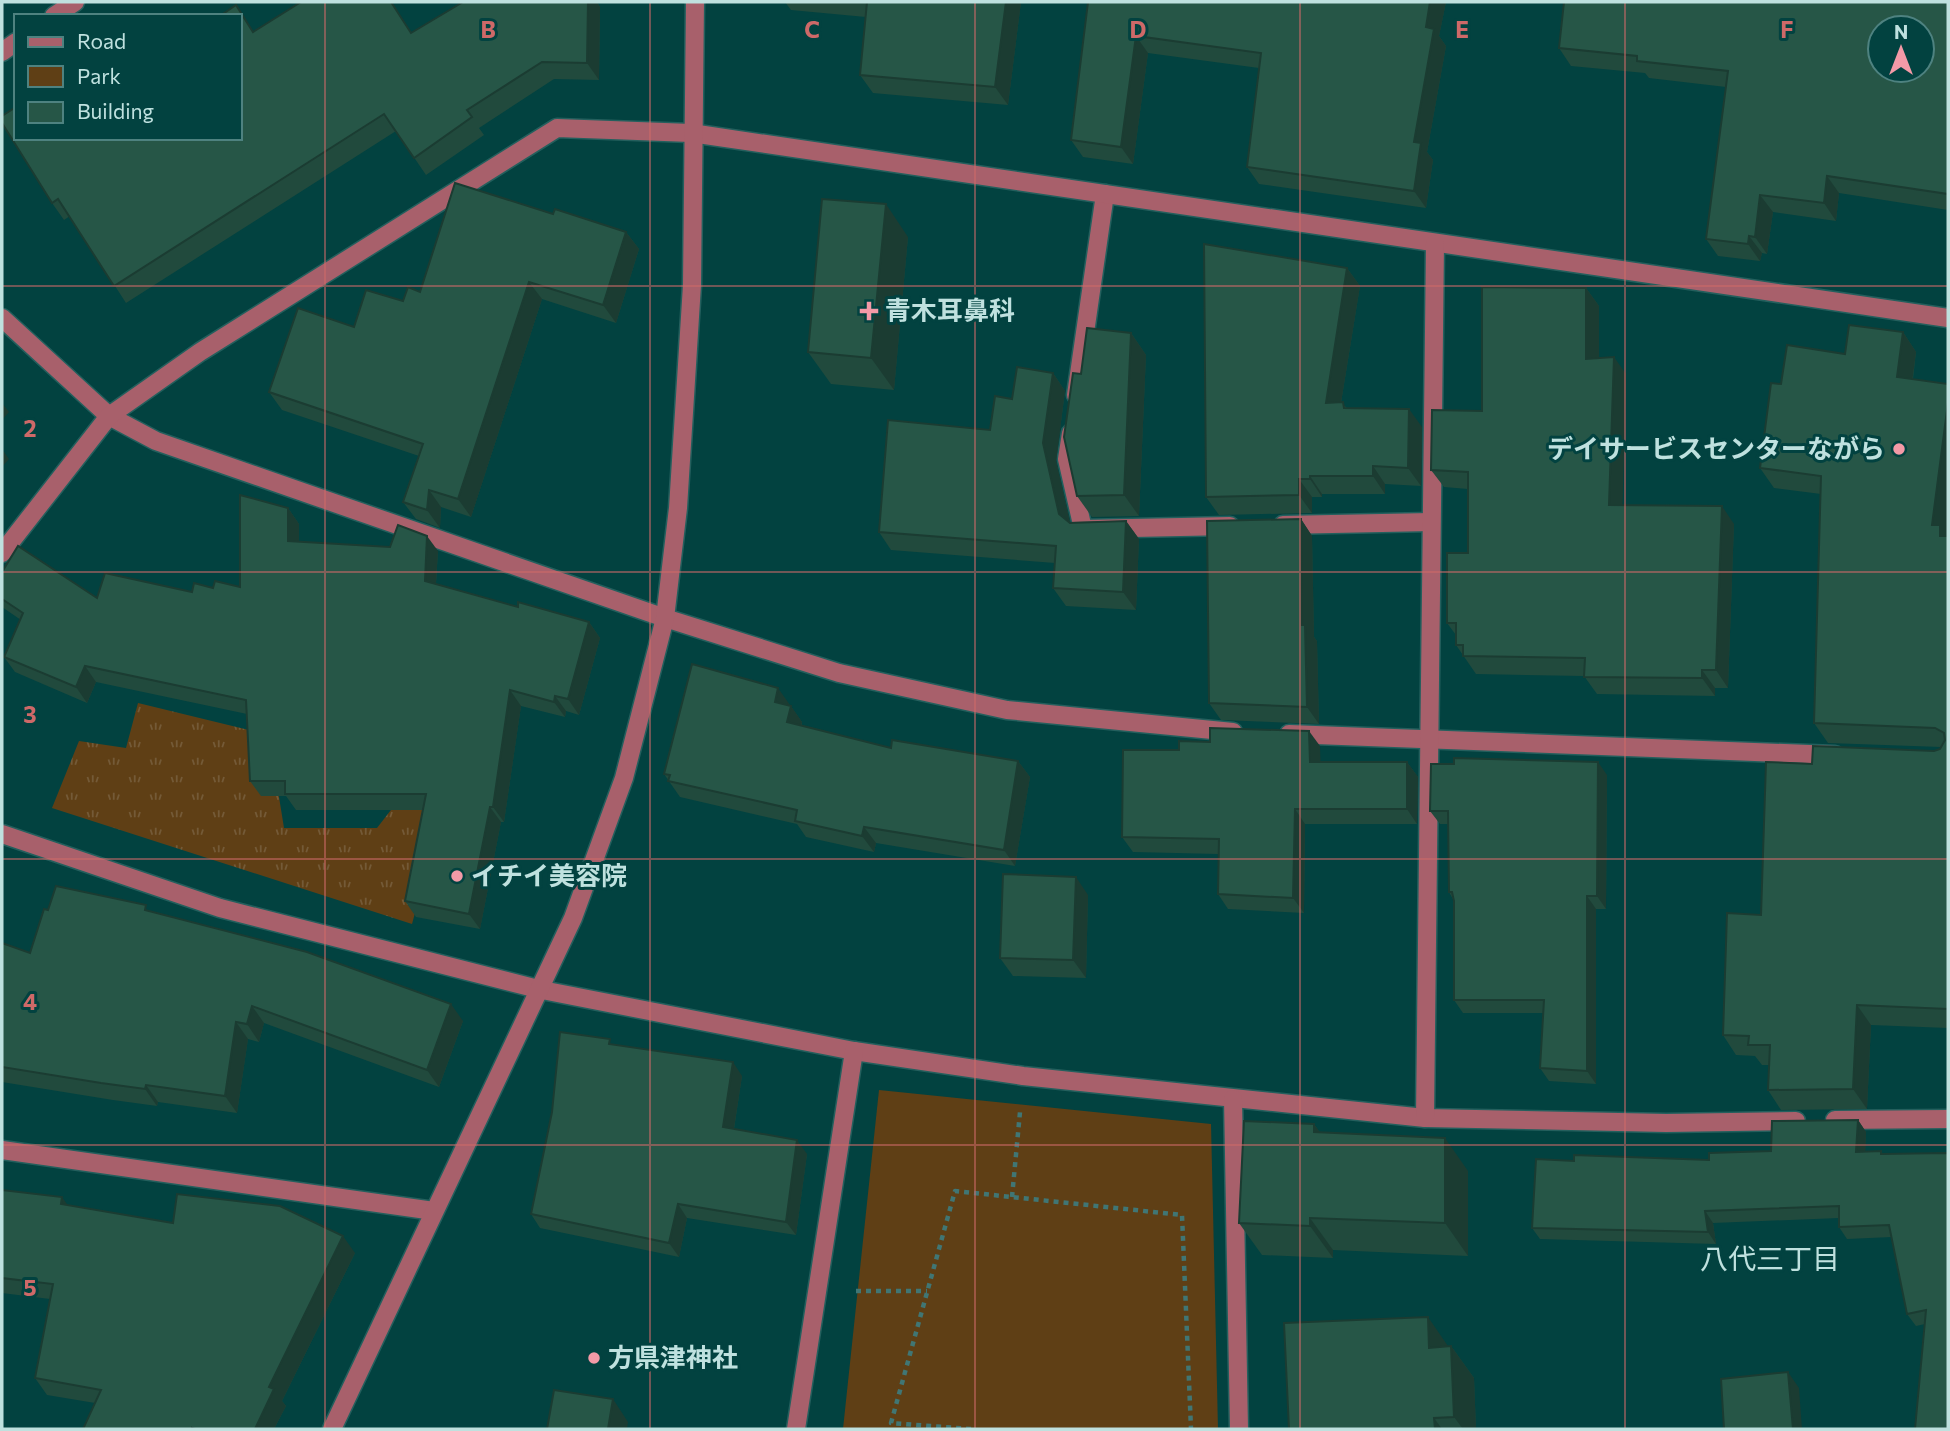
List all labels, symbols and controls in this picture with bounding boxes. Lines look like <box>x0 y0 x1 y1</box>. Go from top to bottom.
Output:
legend <box>14 14 242 140</box>
north arrow <box>1866 14 1936 84</box>
text: B <box>480 15 496 43</box>
text: C <box>804 15 820 43</box>
text: D <box>1130 15 1147 43</box>
text: E <box>1455 15 1469 43</box>
text: F <box>1780 15 1794 43</box>
text: N <box>1894 20 1908 43</box>
text: Road <box>77 28 126 53</box>
text: Park <box>77 63 121 88</box>
text: Building <box>77 98 154 123</box>
place label: 青木耳鼻科 <box>885 294 1015 325</box>
marker: 青木耳鼻科 <box>859 301 879 321</box>
text: 2 <box>23 414 37 442</box>
place label: デイサービスセンターながら <box>1547 432 1885 463</box>
marker: デイサービスセンターながら <box>1891 441 1907 457</box>
text: 3 <box>23 700 37 728</box>
place label: イチイ美容院 <box>471 859 627 890</box>
marker: イチイ美容院 <box>449 868 465 884</box>
text: 4 <box>23 987 37 1015</box>
district label: 八代三丁目 <box>1700 1241 1840 1275</box>
text: 5 <box>23 1273 37 1301</box>
place label: 方県津神社 <box>608 1341 738 1372</box>
marker: 方県津神社 <box>586 1350 602 1366</box>

